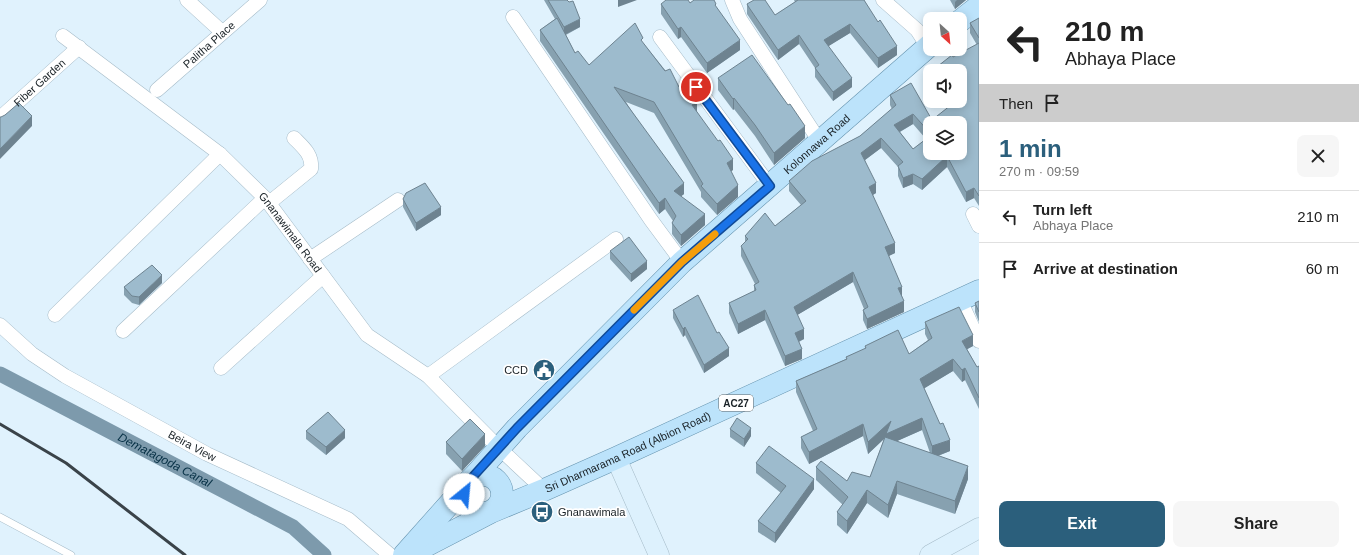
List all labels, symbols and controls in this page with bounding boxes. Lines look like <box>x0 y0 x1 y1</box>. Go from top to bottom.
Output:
north arrow <box>923 12 967 56</box>
map controls <box>923 12 967 160</box>
icon: left <box>999 16 1051 68</box>
text: 210 m <box>1065 16 1144 47</box>
street label: Palitha Place <box>181 19 237 70</box>
text: Abhaya Place <box>1065 49 1176 69</box>
street label: Fiber Garden <box>11 56 68 109</box>
button: sound <box>923 64 967 108</box>
pin <box>679 70 713 104</box>
icon: arrive <box>685 76 707 98</box>
icon: arrive <box>1041 92 1063 114</box>
text: Then <box>999 95 1033 112</box>
street label: Kolonnawa Road <box>781 112 852 176</box>
button: layers <box>923 116 967 160</box>
text: 1 min <box>999 135 1062 162</box>
button: close <box>1297 135 1339 177</box>
text: 270 m · 09:59 <box>999 164 1079 179</box>
street label: Gnanawimala Road <box>257 190 324 275</box>
text: Turn left <box>1033 201 1092 218</box>
icon: left <box>999 206 1021 228</box>
text: 210 m <box>1297 208 1339 225</box>
text: Abhaya Place <box>1033 218 1113 233</box>
icon: arrive <box>999 258 1021 280</box>
text: Arrive at destination <box>1033 260 1178 277</box>
text: 60 m <box>1306 260 1339 277</box>
public building icon: CCD <box>531 357 557 383</box>
place label: CCD <box>504 364 528 376</box>
road number: AC27 <box>719 395 753 411</box>
street label: Sri Dharmarama Road (Albion Road) <box>543 409 712 495</box>
street label: Beira View <box>166 428 218 463</box>
water label: Dematagoda Canal <box>116 430 214 490</box>
position arrow <box>443 473 485 515</box>
bus stop icon: Gnanawimala <box>529 499 555 525</box>
button: Exit <box>999 501 1165 547</box>
button: Share <box>1173 501 1339 547</box>
place label: Gnanawimala <box>558 506 626 518</box>

